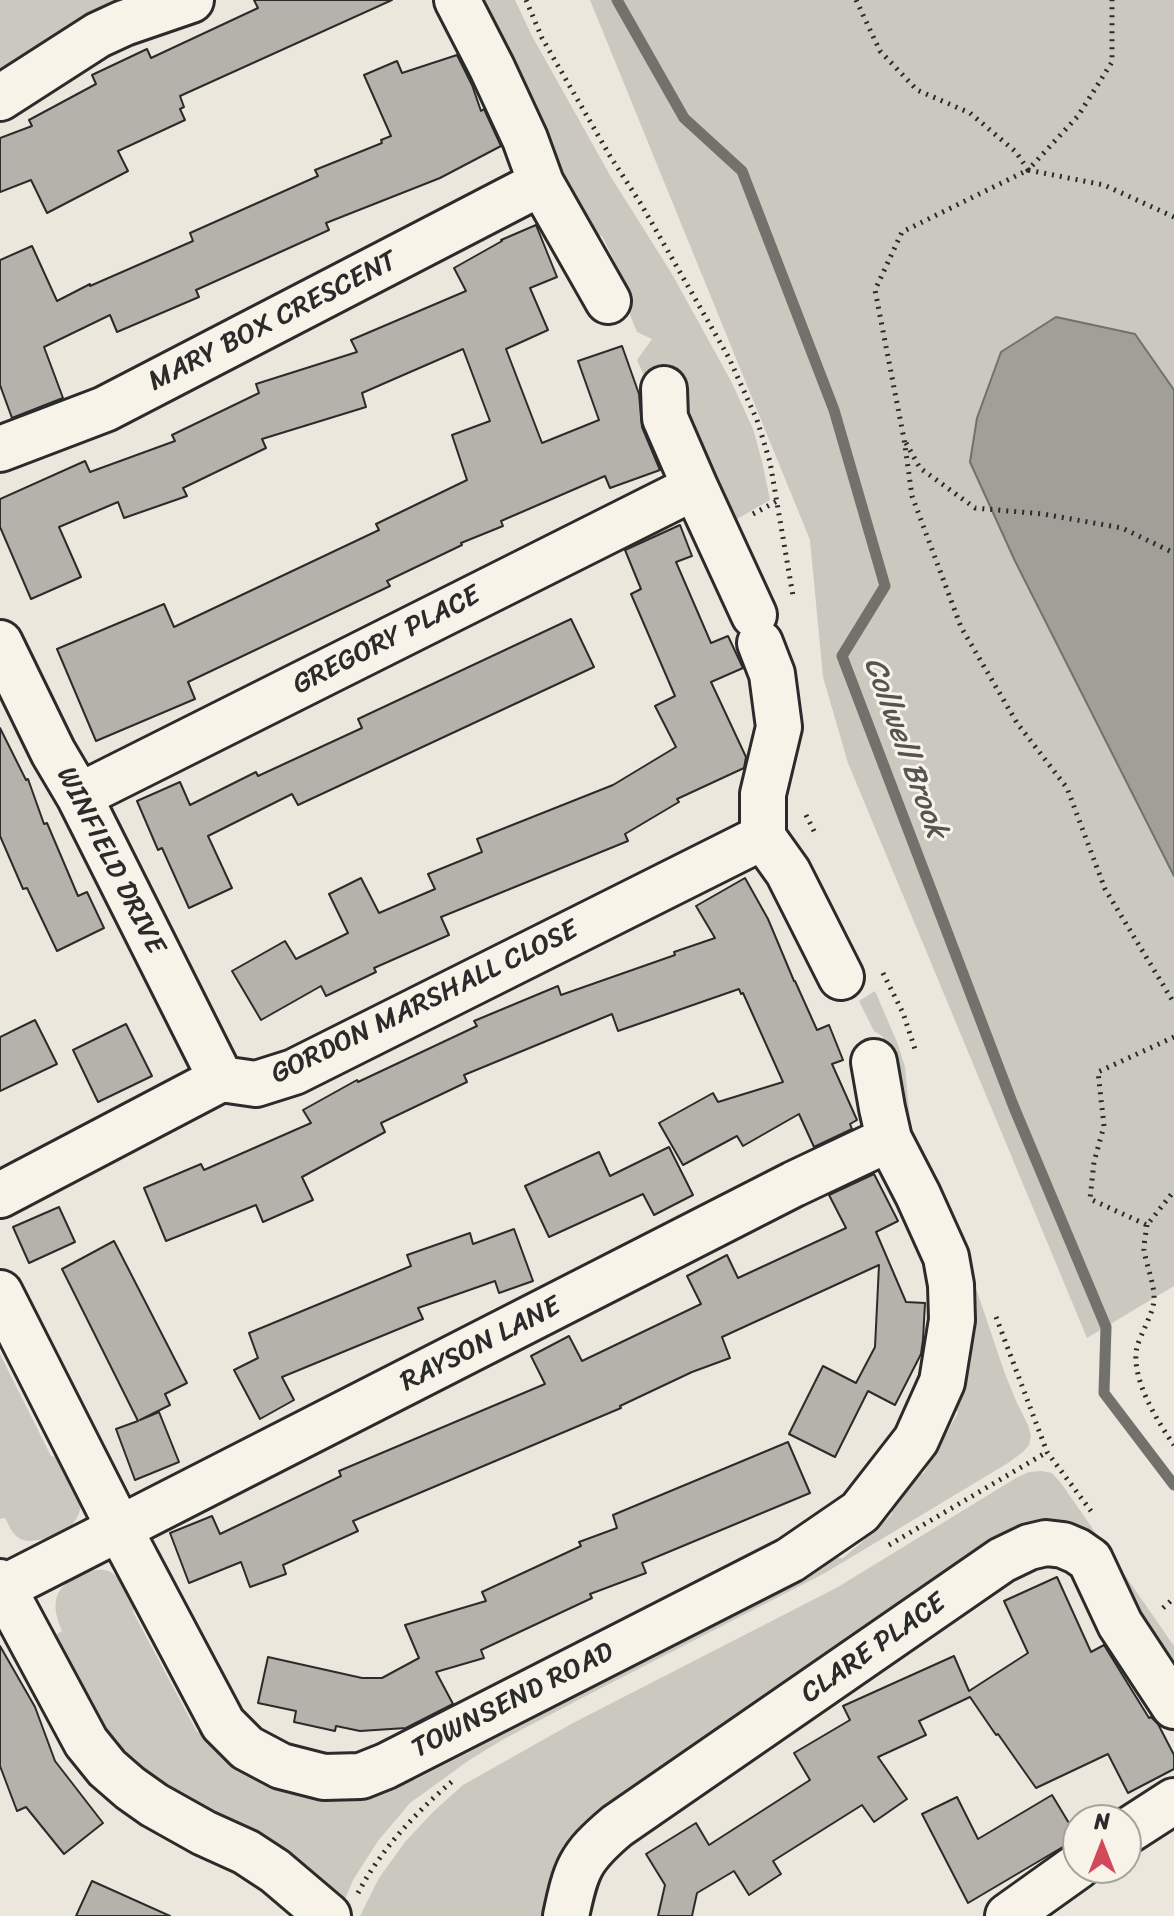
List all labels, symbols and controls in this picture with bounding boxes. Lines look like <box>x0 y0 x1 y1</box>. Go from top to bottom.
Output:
street label: MARY BOX CRESCENT <box>143 245 403 399</box>
street label: GREGORY PLACE <box>288 579 486 703</box>
water label: Collwell Brook <box>855 653 953 843</box>
street label: WINFIELD DRIVE <box>48 762 172 960</box>
street label: GORDON MARSHALL CLOSE <box>266 914 584 1092</box>
street label: RAYSON LANE <box>395 1290 567 1400</box>
street label: CLARE PLACE <box>795 1587 953 1711</box>
street label: TOWNSEND ROAD <box>406 1636 620 1766</box>
text: N <box>1094 1802 1110 1841</box>
north arrow <box>1062 1804 1142 1884</box>

